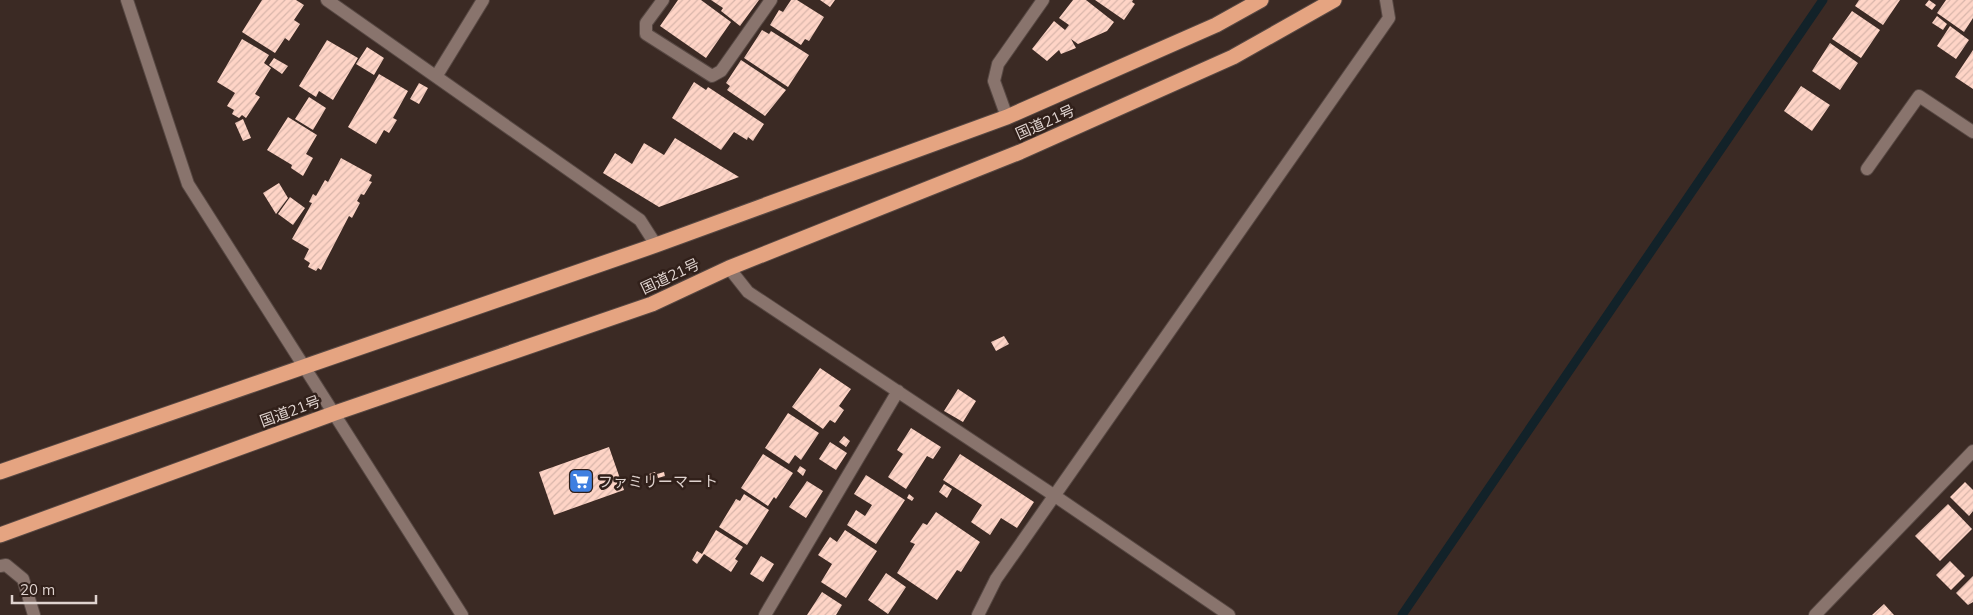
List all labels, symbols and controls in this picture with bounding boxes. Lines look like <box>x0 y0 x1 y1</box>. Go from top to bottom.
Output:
street label: 国道21号 <box>1012 101 1078 143</box>
street label: 国道21号 <box>637 254 703 298</box>
street label: 国道21号 <box>257 391 323 431</box>
supermarket icon: ファミリーマート <box>568 468 594 494</box>
place label: ファミリーマート <box>598 472 718 491</box>
scale bar <box>12 572 96 604</box>
text: 20 m <box>20 580 55 599</box>

